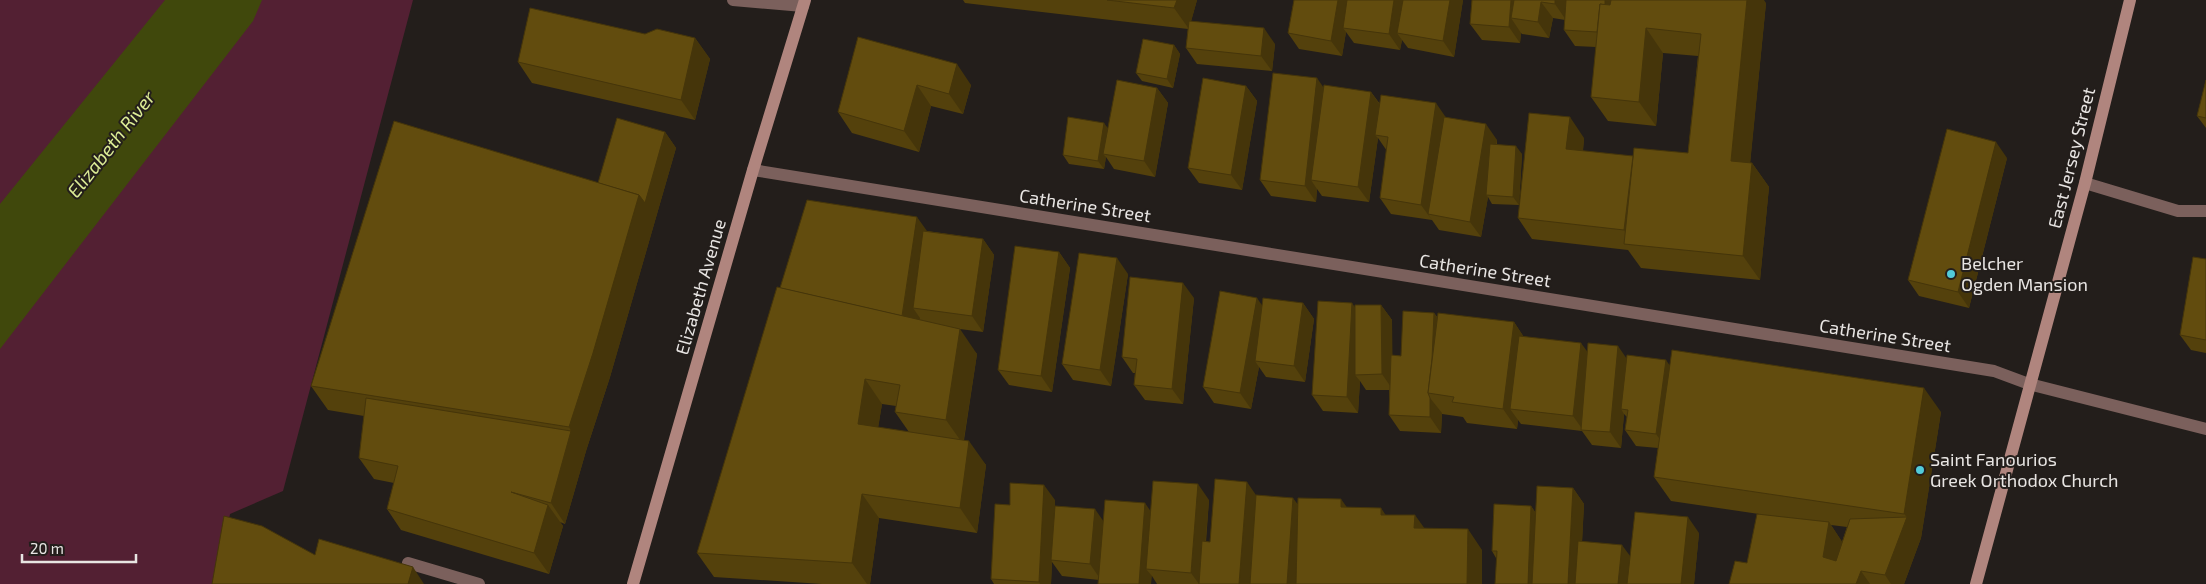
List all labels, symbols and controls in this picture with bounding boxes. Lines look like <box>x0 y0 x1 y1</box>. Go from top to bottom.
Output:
water label: Elizabeth River <box>62 85 160 202</box>
street label: East Jersey Street <box>2043 85 2099 231</box>
street label: Catherine Street <box>1018 184 1153 226</box>
street label: Elizabeth Avenue <box>670 216 730 357</box>
street label: Catherine Street <box>1418 249 1553 291</box>
place label: Belcher Ogden Mansion <box>1961 252 2088 295</box>
marker: Belcher Ogden Mansion <box>1945 268 1957 280</box>
street label: Catherine Street <box>1818 314 1953 356</box>
place label: Saint Fanourios Greek Orthodox Church <box>1930 448 2118 491</box>
marker: Saint Fanourios Greek Orthodox Church <box>1914 464 1926 476</box>
scale bar <box>22 532 136 564</box>
text: 20 m <box>30 539 64 557</box>

